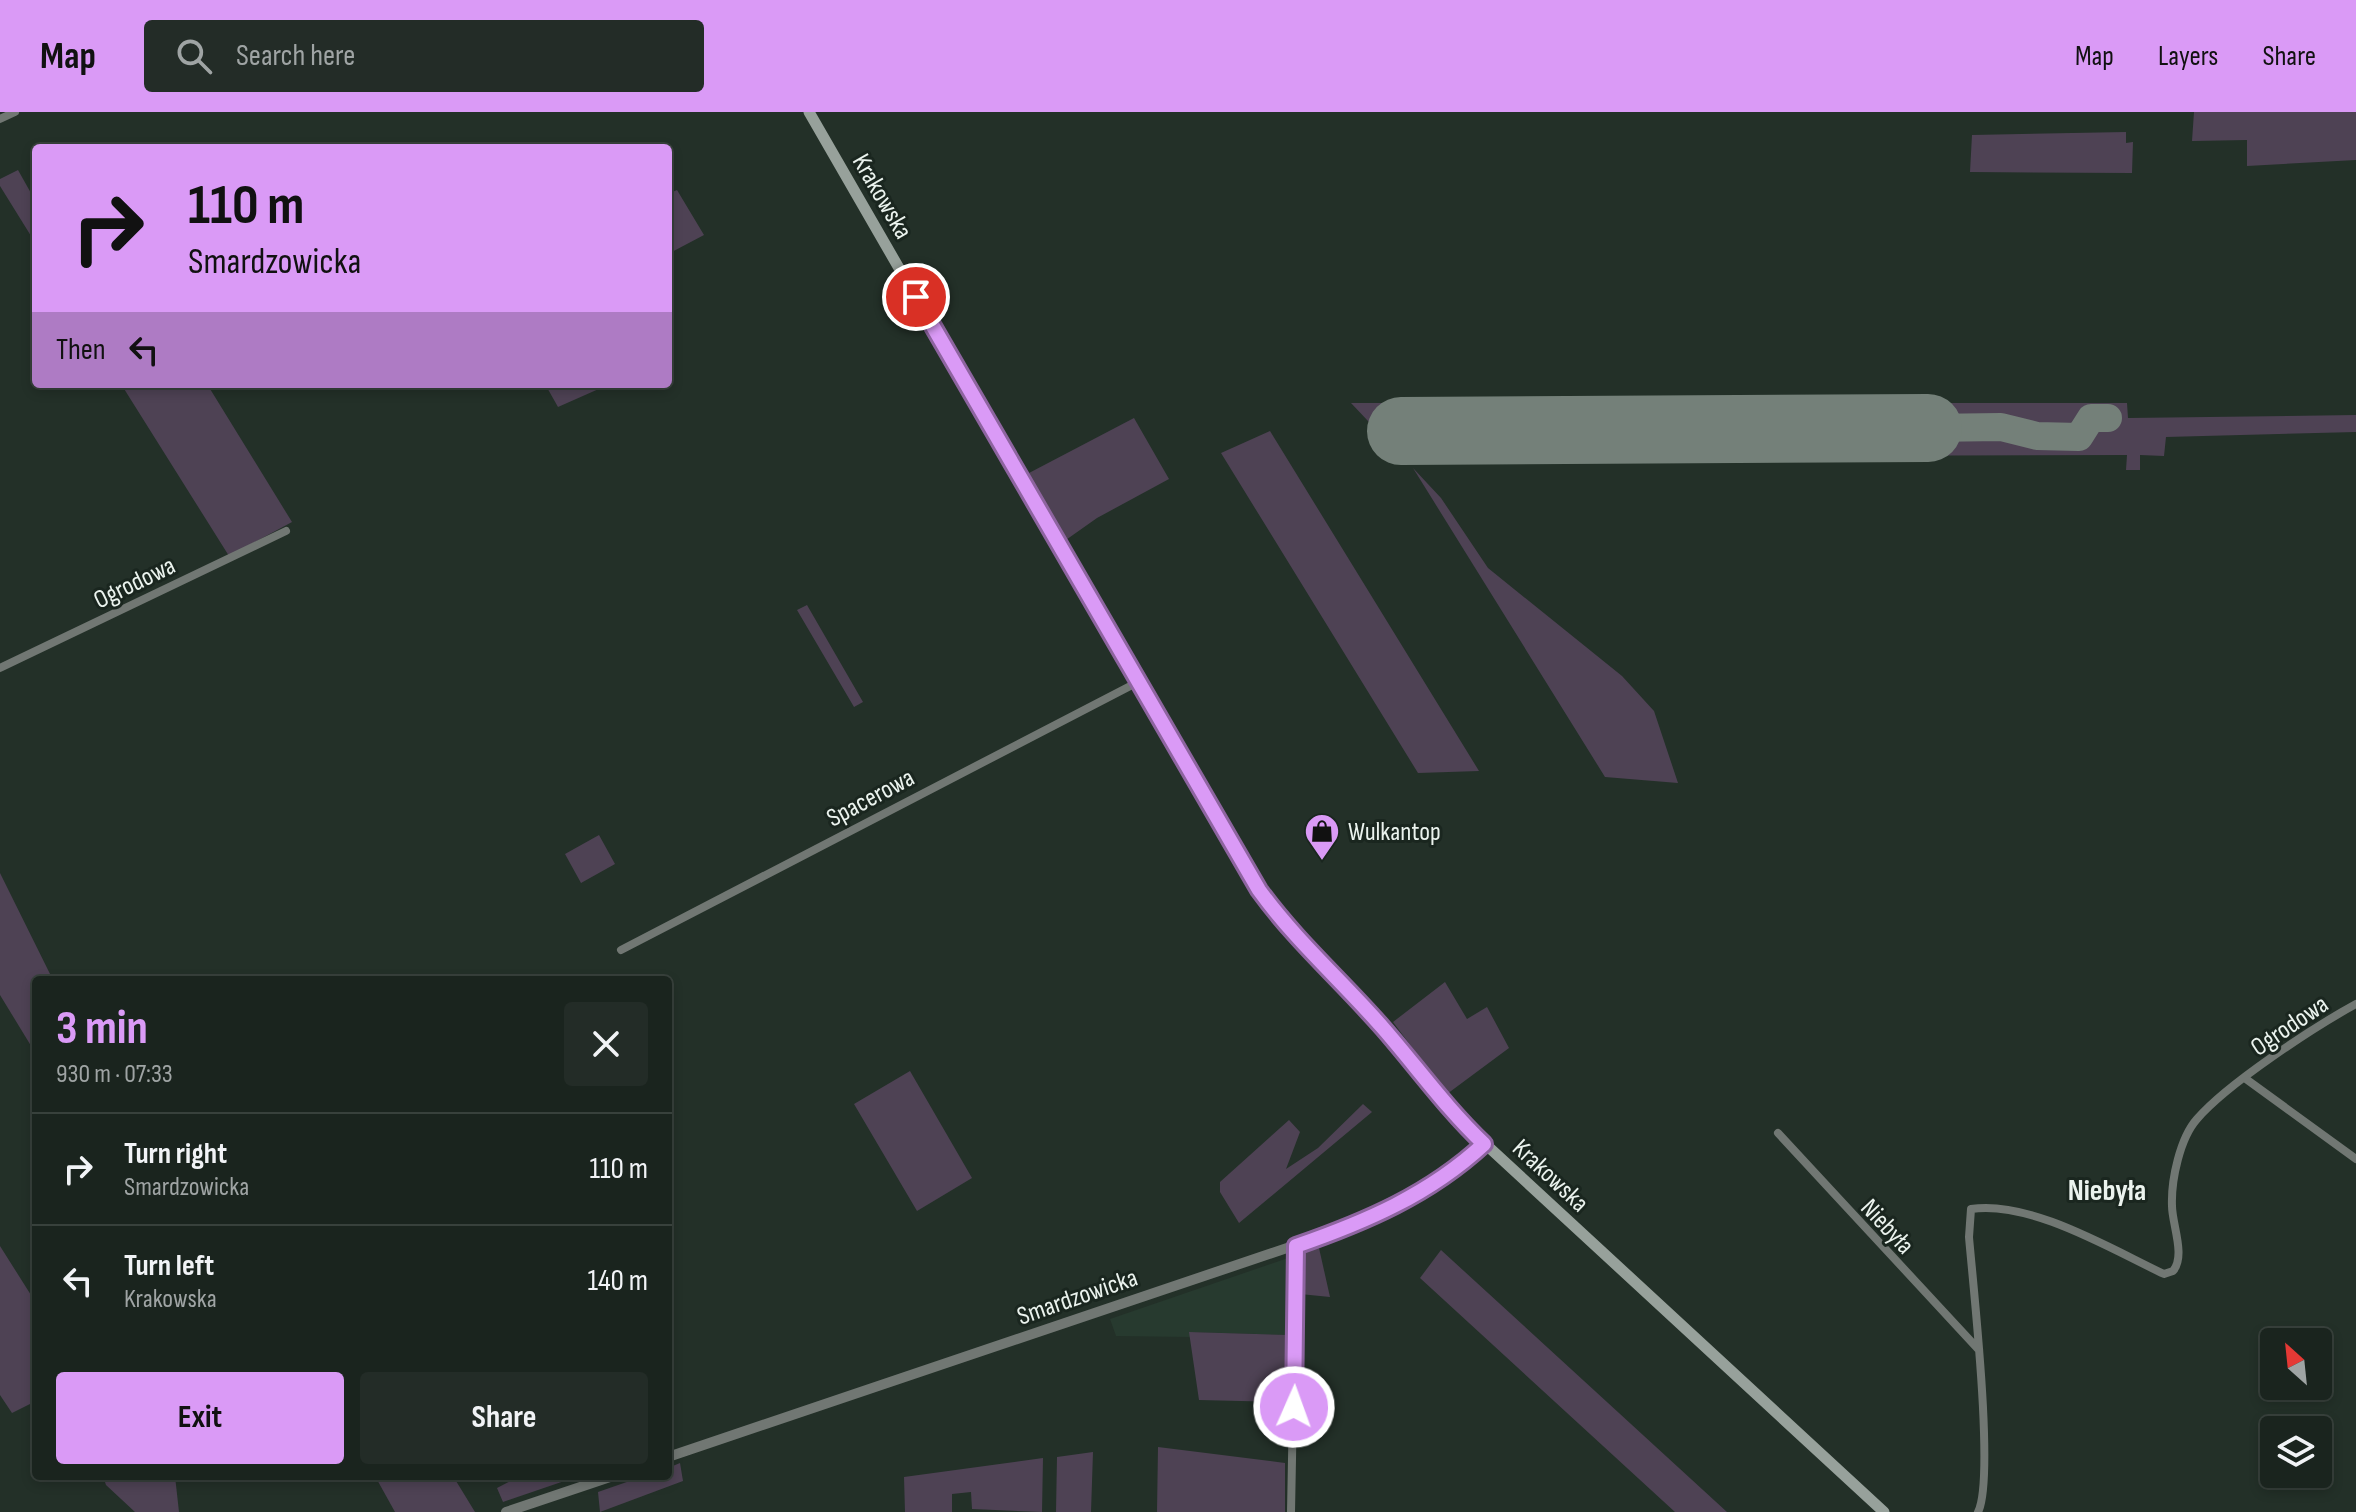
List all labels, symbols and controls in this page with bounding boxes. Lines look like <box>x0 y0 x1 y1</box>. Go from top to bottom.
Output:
search box <box>144 20 704 92</box>
text: Map <box>40 34 96 79</box>
icon: search <box>172 34 216 78</box>
text: Search here <box>236 38 355 74</box>
text: Map <box>2075 40 2114 73</box>
text: Layers <box>2158 40 2218 73</box>
text: Share <box>2262 40 2316 73</box>
street label: Krakowska <box>845 149 918 245</box>
text: 110 m <box>188 173 304 240</box>
icon: right <box>56 176 160 280</box>
text: Smardzowicka <box>188 241 361 284</box>
pin <box>882 263 950 331</box>
icon: arrive <box>894 275 938 319</box>
icon: left <box>122 328 166 372</box>
text: Then <box>56 332 106 368</box>
street label: Ogrodowa <box>89 550 180 616</box>
street label: Spacerowa <box>822 762 920 834</box>
shop icon: Wulkantop <box>1303 812 1341 862</box>
place label: Wulkantop <box>1348 817 1441 848</box>
street label: Ogrodowa <box>2245 989 2334 1063</box>
text: 3 min <box>56 1000 148 1057</box>
button: close <box>564 1002 648 1086</box>
text: 930 m · 07:33 <box>56 1059 173 1090</box>
street label: Krakowska <box>1505 1133 1594 1219</box>
text: Turn right <box>124 1136 227 1172</box>
icon: right <box>56 1147 100 1191</box>
text: 110 m <box>590 1151 648 1187</box>
text: Smardzowicka <box>124 1172 249 1203</box>
district label: Niebyła <box>2068 1173 2146 1209</box>
street label: Niebyła <box>1854 1193 1920 1261</box>
text: Turn left <box>124 1248 214 1284</box>
icon: left <box>56 1259 100 1303</box>
street label: Smardzowicka <box>1013 1262 1142 1332</box>
text: 140 m <box>588 1263 648 1299</box>
text: Krakowska <box>124 1284 217 1315</box>
north arrow <box>2260 1328 2332 1400</box>
map controls <box>2260 1328 2332 1488</box>
position arrow <box>1252 1365 1336 1449</box>
button: Exit <box>56 1372 344 1464</box>
button: Share <box>360 1372 648 1464</box>
button: layers <box>2260 1416 2332 1488</box>

